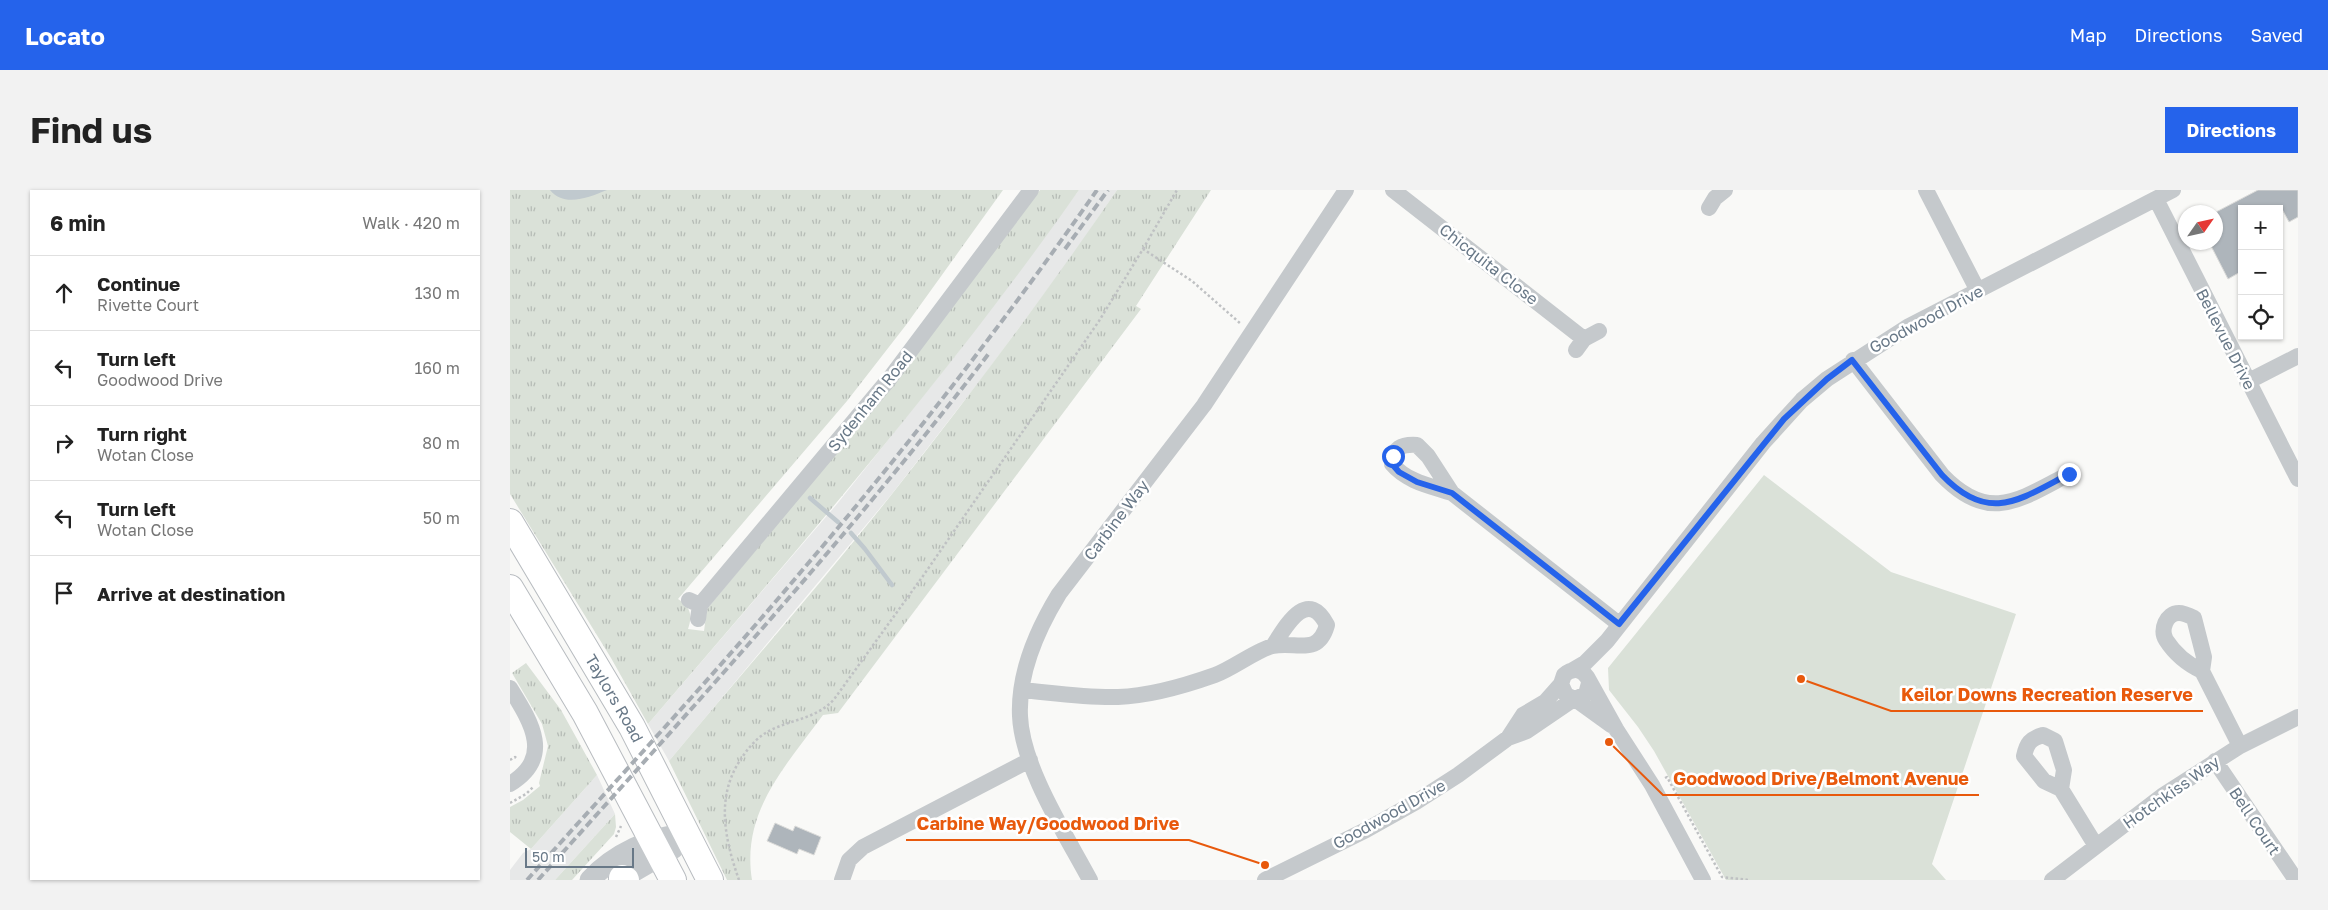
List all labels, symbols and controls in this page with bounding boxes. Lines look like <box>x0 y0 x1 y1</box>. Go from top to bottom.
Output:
text: Locato <box>25 21 105 50</box>
text: Map <box>2070 24 2106 46</box>
text: Directions <box>2134 24 2222 46</box>
text: Saved <box>2250 24 2303 46</box>
button: Directions <box>2165 107 2298 153</box>
text: Find us <box>30 109 152 151</box>
north arrow <box>2178 205 2223 250</box>
map controls <box>2238 205 2283 340</box>
button: + <box>2238 205 2283 250</box>
text: 6 min <box>50 210 105 236</box>
text: Walk · 420 m <box>362 213 460 233</box>
street label: Chicquita Close <box>1435 219 1543 309</box>
button: − <box>2238 250 2283 295</box>
text: Continue <box>97 272 180 295</box>
icon: ahead <box>50 279 78 307</box>
street label: Goodwood Drive <box>1866 281 1986 357</box>
text: 130 m <box>415 283 460 303</box>
street label: Bellevue Drive <box>2192 285 2260 393</box>
text: Rivette Court <box>97 295 199 315</box>
button: locate <box>2238 295 2283 340</box>
text: Turn left <box>97 347 176 370</box>
street label: Sydenham Road <box>823 347 917 455</box>
icon: left <box>50 354 78 382</box>
text: 160 m <box>414 358 460 378</box>
text: Goodwood Drive <box>97 370 223 390</box>
text: Turn right <box>97 422 187 445</box>
icon: right <box>50 429 78 457</box>
text: 80 m <box>422 433 460 453</box>
text: Wotan Close <box>97 445 194 465</box>
route start <box>1382 445 1405 468</box>
route end <box>2058 463 2081 486</box>
street label: Carbine Way <box>1079 476 1153 564</box>
text: Turn left <box>97 497 176 520</box>
icon: left <box>50 504 78 532</box>
text: 50 m <box>423 508 460 528</box>
text: Wotan Close <box>97 520 194 540</box>
icon: arrive <box>50 579 78 607</box>
text: Arrive at destination <box>97 582 285 605</box>
street label: Taylors Road <box>581 651 648 746</box>
callout: Keilor Downs Recreation Reserve <box>1891 678 2203 711</box>
text: Keilor Downs Recreation Reserve <box>1901 683 2193 705</box>
street label: Hotchkiss Way <box>2119 751 2223 833</box>
callout: Goodwood Drive/Belmont Avenue <box>1663 762 1979 795</box>
text: Goodwood Drive/Belmont Avenue <box>1673 767 1969 789</box>
street label: Goodwood Drive <box>1329 775 1449 853</box>
street label: Bell Court <box>2225 783 2285 859</box>
callout: Carbine Way/Goodwood Drive <box>906 807 1189 840</box>
text: Carbine Way/Goodwood Drive <box>917 812 1180 834</box>
scale bar <box>525 845 634 868</box>
text: 50 m <box>532 848 565 865</box>

